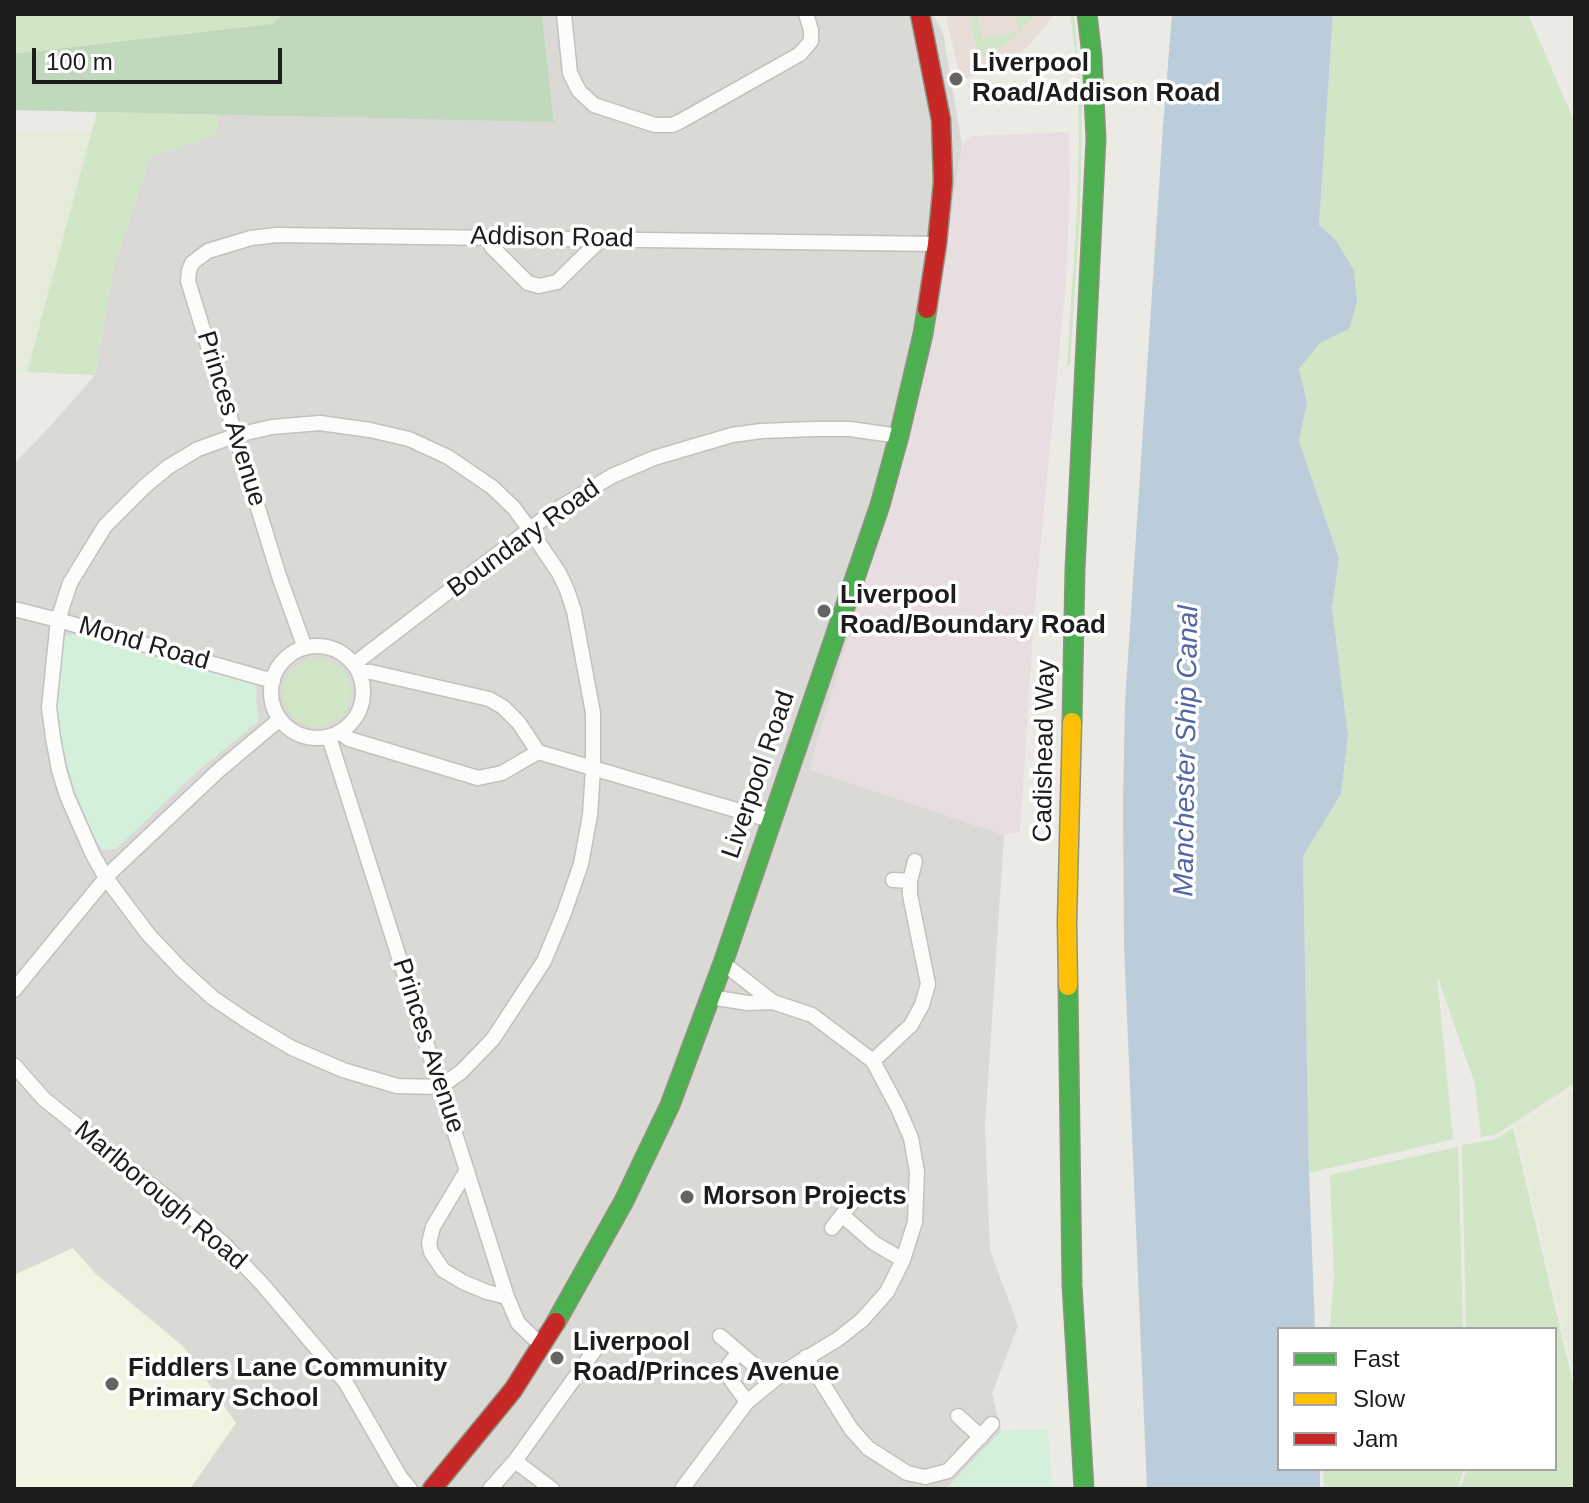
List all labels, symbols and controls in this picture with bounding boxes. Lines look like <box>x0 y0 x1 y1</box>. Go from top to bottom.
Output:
scale bar <box>36 32 286 82</box>
text: 100 m <box>46 48 113 75</box>
place label: Liverpool Road/Addison Road <box>972 48 1220 110</box>
marker: Liverpool Road/Addison Road <box>947 70 965 88</box>
street label: Addison Road <box>470 221 634 255</box>
street label: Princes Avenue <box>190 328 272 510</box>
street label: Boundary Road <box>442 473 606 605</box>
place label: Liverpool Road/Boundary Road <box>840 580 1106 642</box>
marker: Liverpool Road/Boundary Road <box>815 602 833 620</box>
water label: Manchester Ship Canal <box>1168 605 1206 897</box>
street label: Mond Road <box>75 610 213 678</box>
street label: Cadishead Way <box>1028 659 1062 843</box>
street label: Liverpool Road <box>716 687 802 863</box>
street label: Princes Avenue <box>385 955 471 1137</box>
street label: Marlborough Road <box>67 1115 253 1277</box>
place label: Morson Projects <box>703 1181 907 1213</box>
marker: Morson Projects <box>678 1188 696 1206</box>
place label: Liverpool Road/Princes Avenue <box>573 1327 839 1388</box>
legend <box>1277 1327 1557 1471</box>
text: Fast <box>1353 1345 1400 1372</box>
marker: Liverpool Road/Princes Avenue <box>548 1349 566 1367</box>
place label: Fiddlers Lane Community Primary School <box>128 1353 447 1414</box>
marker: Fiddlers Lane Community Primary School <box>103 1375 121 1393</box>
text: Slow <box>1353 1385 1405 1412</box>
text: Jam <box>1353 1425 1398 1452</box>

